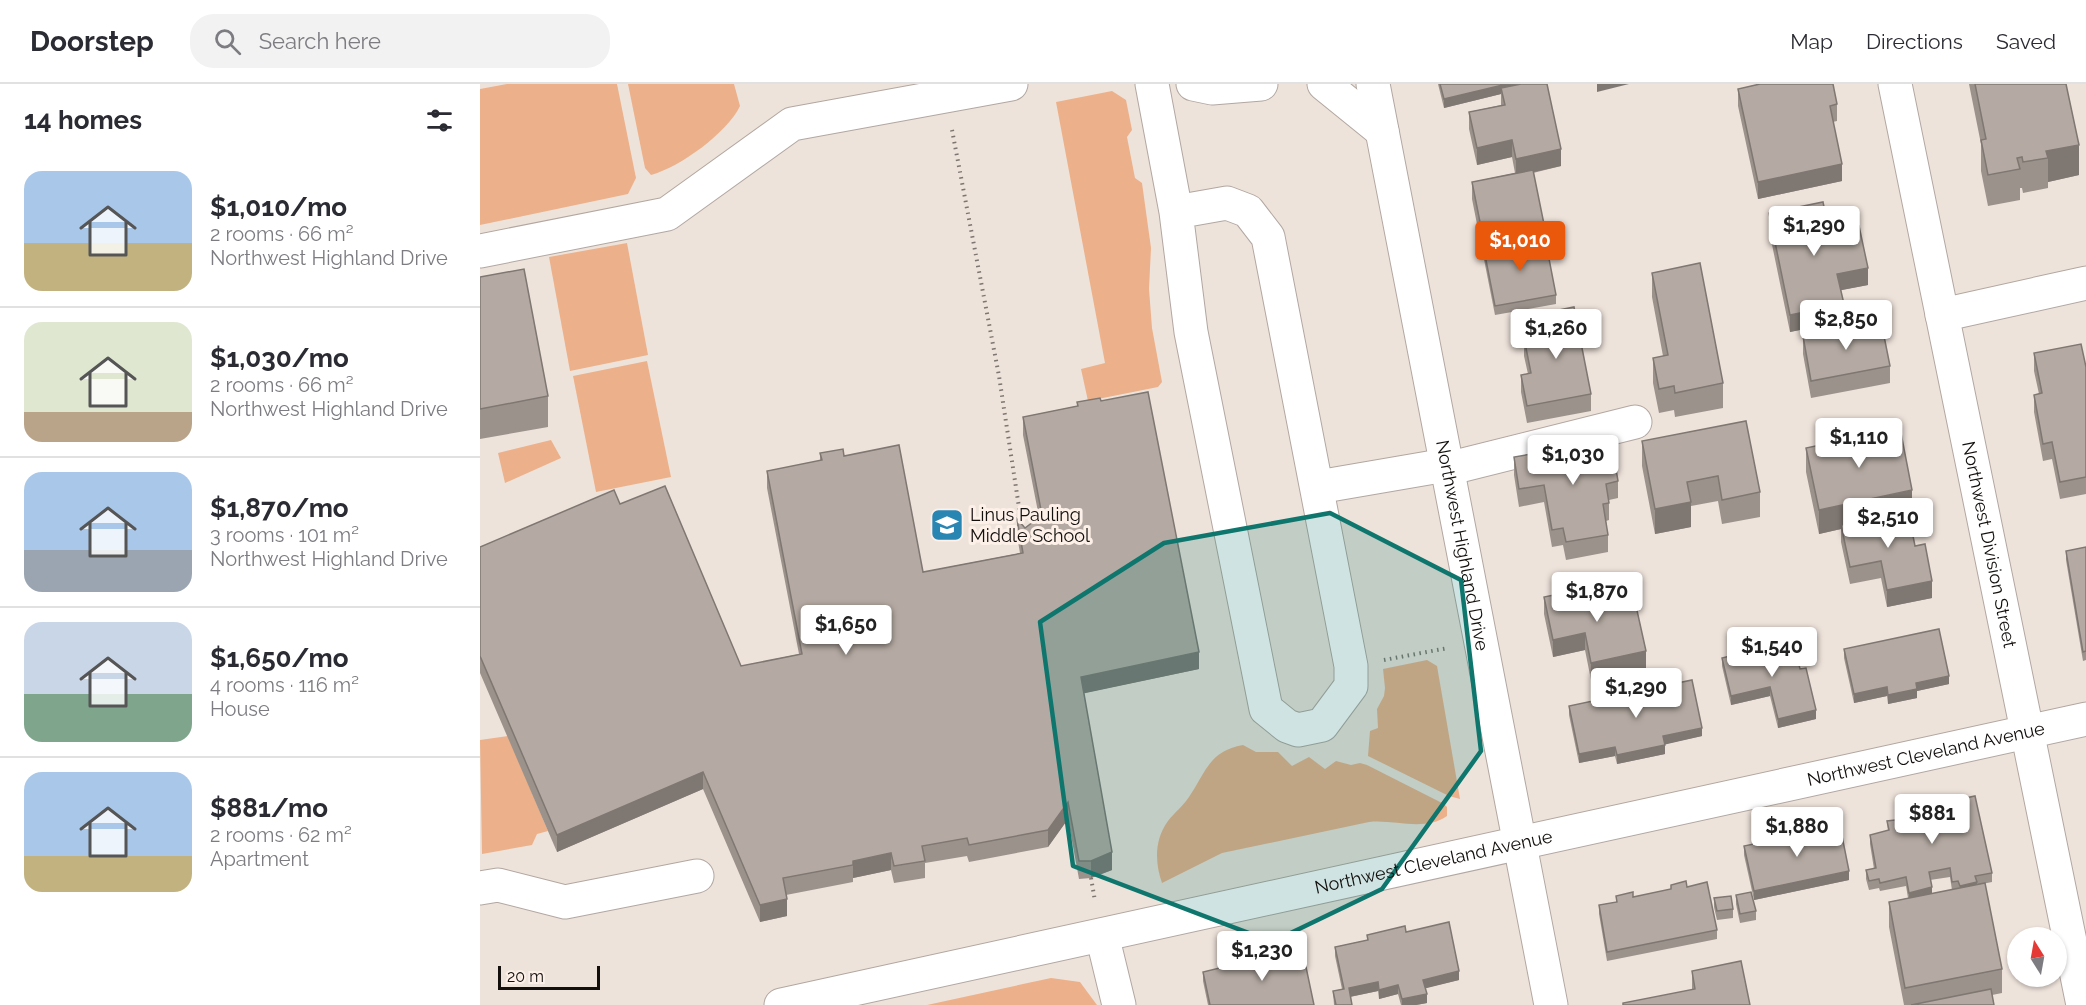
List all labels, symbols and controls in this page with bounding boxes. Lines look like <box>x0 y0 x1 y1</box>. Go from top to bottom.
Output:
search box <box>190 14 610 68</box>
text: Doorstep <box>30 25 154 58</box>
icon: search <box>211 25 244 58</box>
text: Search here <box>259 28 381 54</box>
text: Map <box>1790 29 1833 54</box>
text: Directions <box>1866 29 1963 54</box>
text: Saved <box>1996 29 2056 54</box>
icon: filters <box>423 104 456 137</box>
text: 14 homes <box>24 105 142 135</box>
text: $1,010/mo <box>210 192 347 222</box>
icon: home <box>72 195 144 267</box>
pin: $1,290 <box>1765 206 1863 257</box>
text: $1,290 <box>1783 213 1845 237</box>
pin: $1,010 <box>1471 221 1569 272</box>
text: 2 rooms · 66 m² <box>210 222 353 246</box>
text: $1,010 <box>1489 228 1551 252</box>
text: Northwest Highland Drive <box>210 246 448 270</box>
pin: $2,850 <box>1797 300 1895 351</box>
text: $2,850 <box>1814 307 1878 331</box>
pin: $1,260 <box>1507 309 1605 360</box>
text: $1,260 <box>1525 316 1587 340</box>
text: $1,030/mo <box>210 343 349 373</box>
icon: home <box>72 346 144 418</box>
text: 2 rooms · 66 m² <box>210 373 353 397</box>
text: Northwest Highland Drive <box>210 397 448 421</box>
pin: $1,110 <box>1810 418 1908 469</box>
text: $1,110 <box>1829 425 1889 449</box>
pin: $1,030 <box>1524 435 1622 486</box>
street label: Northwest Highland Drive <box>1432 438 1493 653</box>
street label: Northwest Division Street <box>1958 439 2021 649</box>
text: $1,030 <box>1542 442 1604 466</box>
text: $1,870/mo <box>210 493 349 523</box>
icon: home <box>72 496 144 568</box>
pin: $2,510 <box>1839 498 1937 549</box>
place label: Linus Pauling Middle School <box>970 504 1090 546</box>
text: $2,510 <box>1857 505 1919 529</box>
school or university icon: Linus Pauling Middle School <box>929 507 965 543</box>
text: 3 rooms · 101 m² <box>210 523 359 547</box>
text: Northwest Highland Drive <box>210 547 448 571</box>
pin: $1,870 <box>1548 572 1646 623</box>
text: $1,870 <box>1566 579 1628 603</box>
pin: $1,650 <box>797 605 895 656</box>
text: $1,650 <box>815 612 877 636</box>
pin: $1,540 <box>1723 627 1821 678</box>
text: $1,540 <box>1741 634 1803 658</box>
text: $1,650/mo <box>210 643 349 673</box>
icon: home <box>72 646 144 718</box>
pin: $1,290 <box>1587 668 1685 719</box>
text: 4 rooms · 116 m² <box>210 673 359 697</box>
text: $1,290 <box>1605 675 1667 699</box>
text: House <box>210 697 270 721</box>
street label: Northwest Cleveland Avenue <box>1805 717 2047 790</box>
text: $881/mo <box>210 793 328 823</box>
pin: $881 <box>1896 794 1968 845</box>
icon: home <box>72 796 144 868</box>
text: $881 <box>1909 801 1955 825</box>
pin: $1,880 <box>1748 807 1846 858</box>
text: $1,880 <box>1765 814 1829 838</box>
text: 2 rooms · 62 m² <box>210 823 352 847</box>
street label: Northwest Cleveland Avenue <box>1313 825 1554 898</box>
text: Apartment <box>210 847 309 871</box>
north arrow <box>2007 927 2067 987</box>
map controls <box>2007 927 2067 987</box>
pin: $1,230 <box>1213 931 1311 982</box>
text: $1,230 <box>1231 938 1293 962</box>
scale bar <box>498 963 600 990</box>
text: 20 m <box>507 967 544 986</box>

